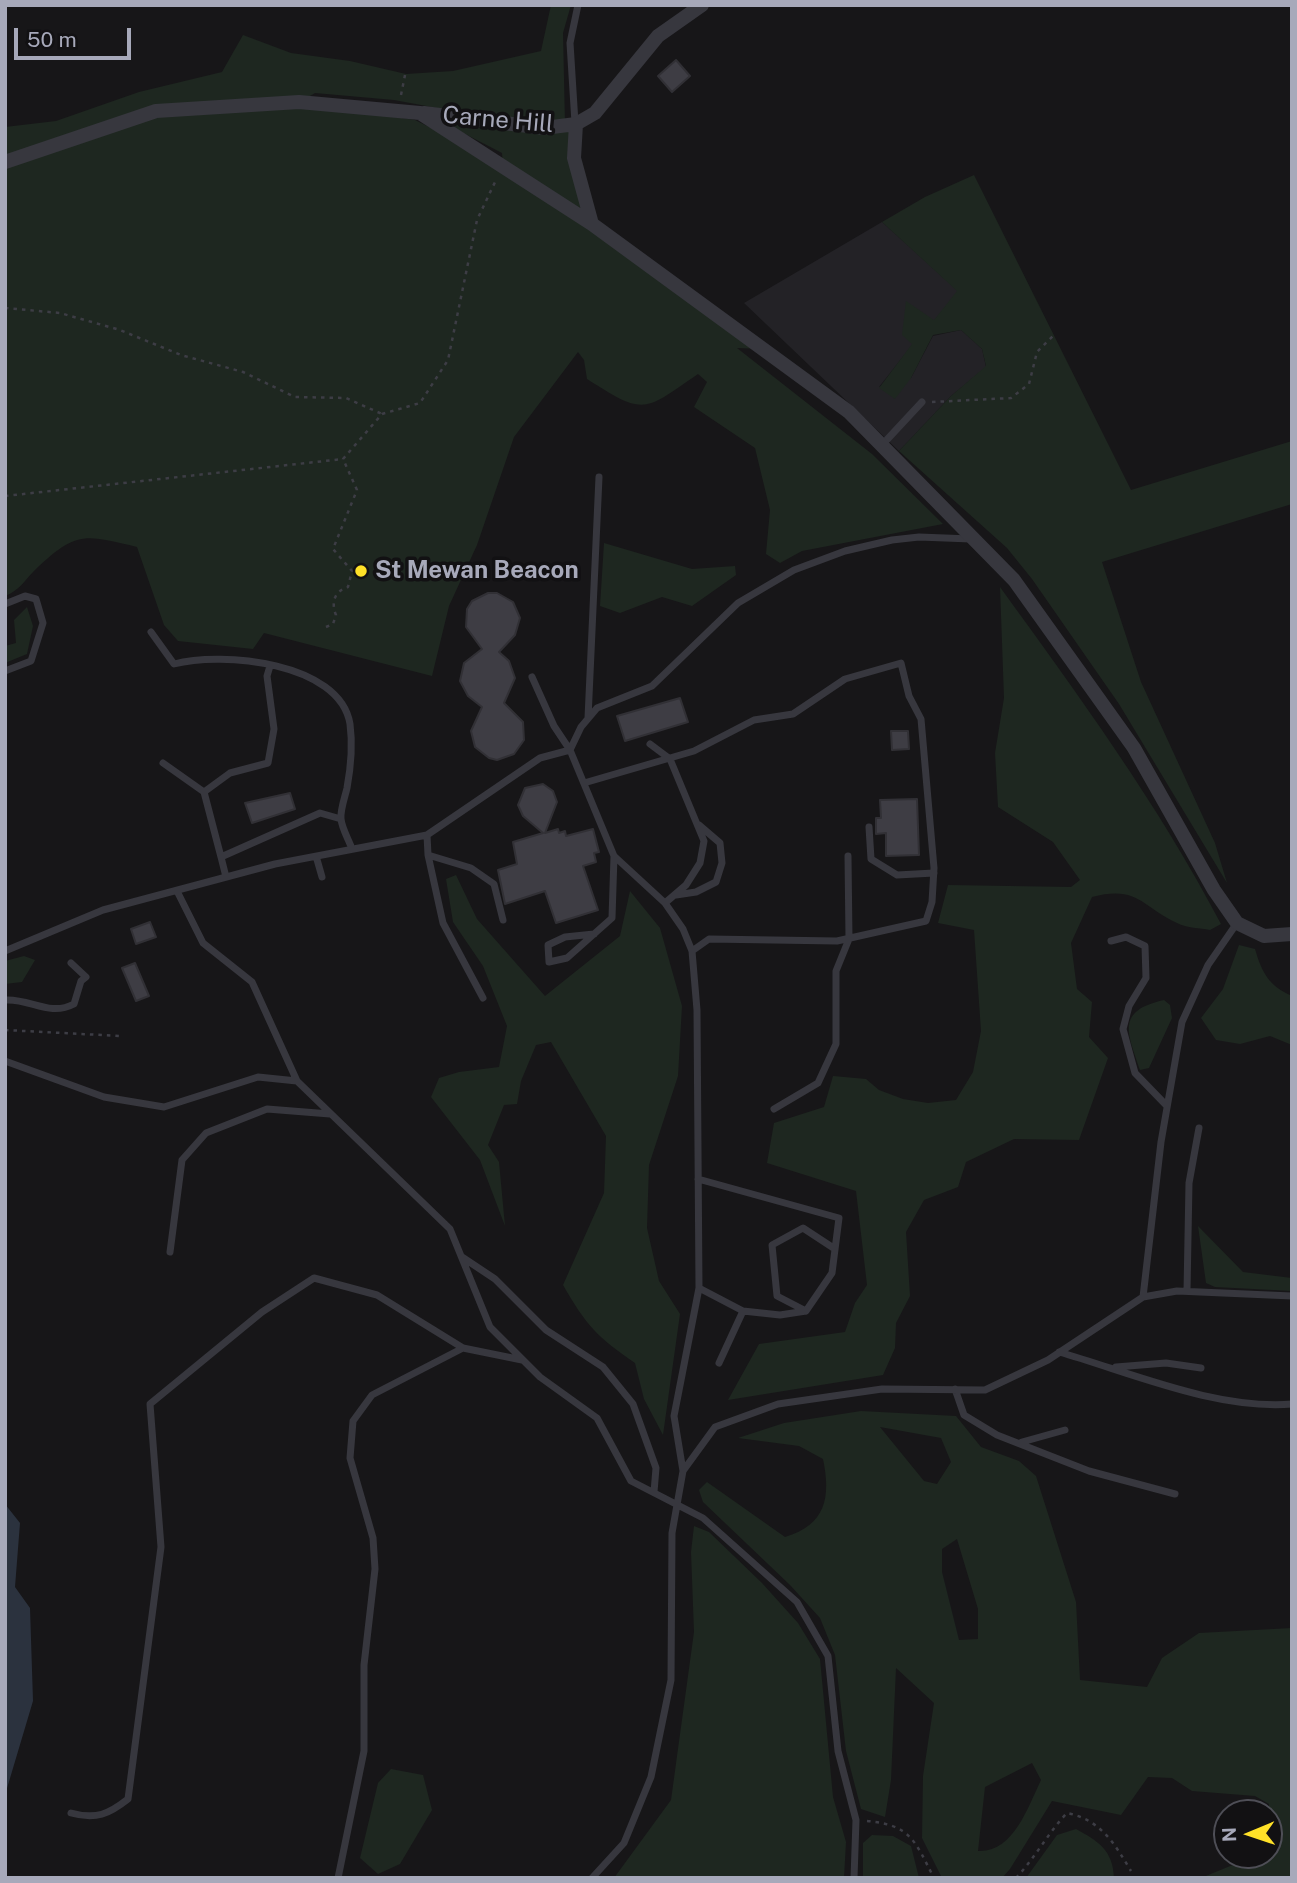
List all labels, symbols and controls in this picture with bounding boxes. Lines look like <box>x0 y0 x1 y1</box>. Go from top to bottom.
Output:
scale bar <box>18 14 135 58</box>
text: 50 m <box>27 27 77 52</box>
street label: Carne Hill <box>441 101 555 139</box>
place label: St Mewan Beacon <box>375 557 579 585</box>
marker: St Mewan Beacon <box>353 563 369 579</box>
north arrow <box>1213 1799 1283 1869</box>
text: N <box>1218 1827 1240 1842</box>

